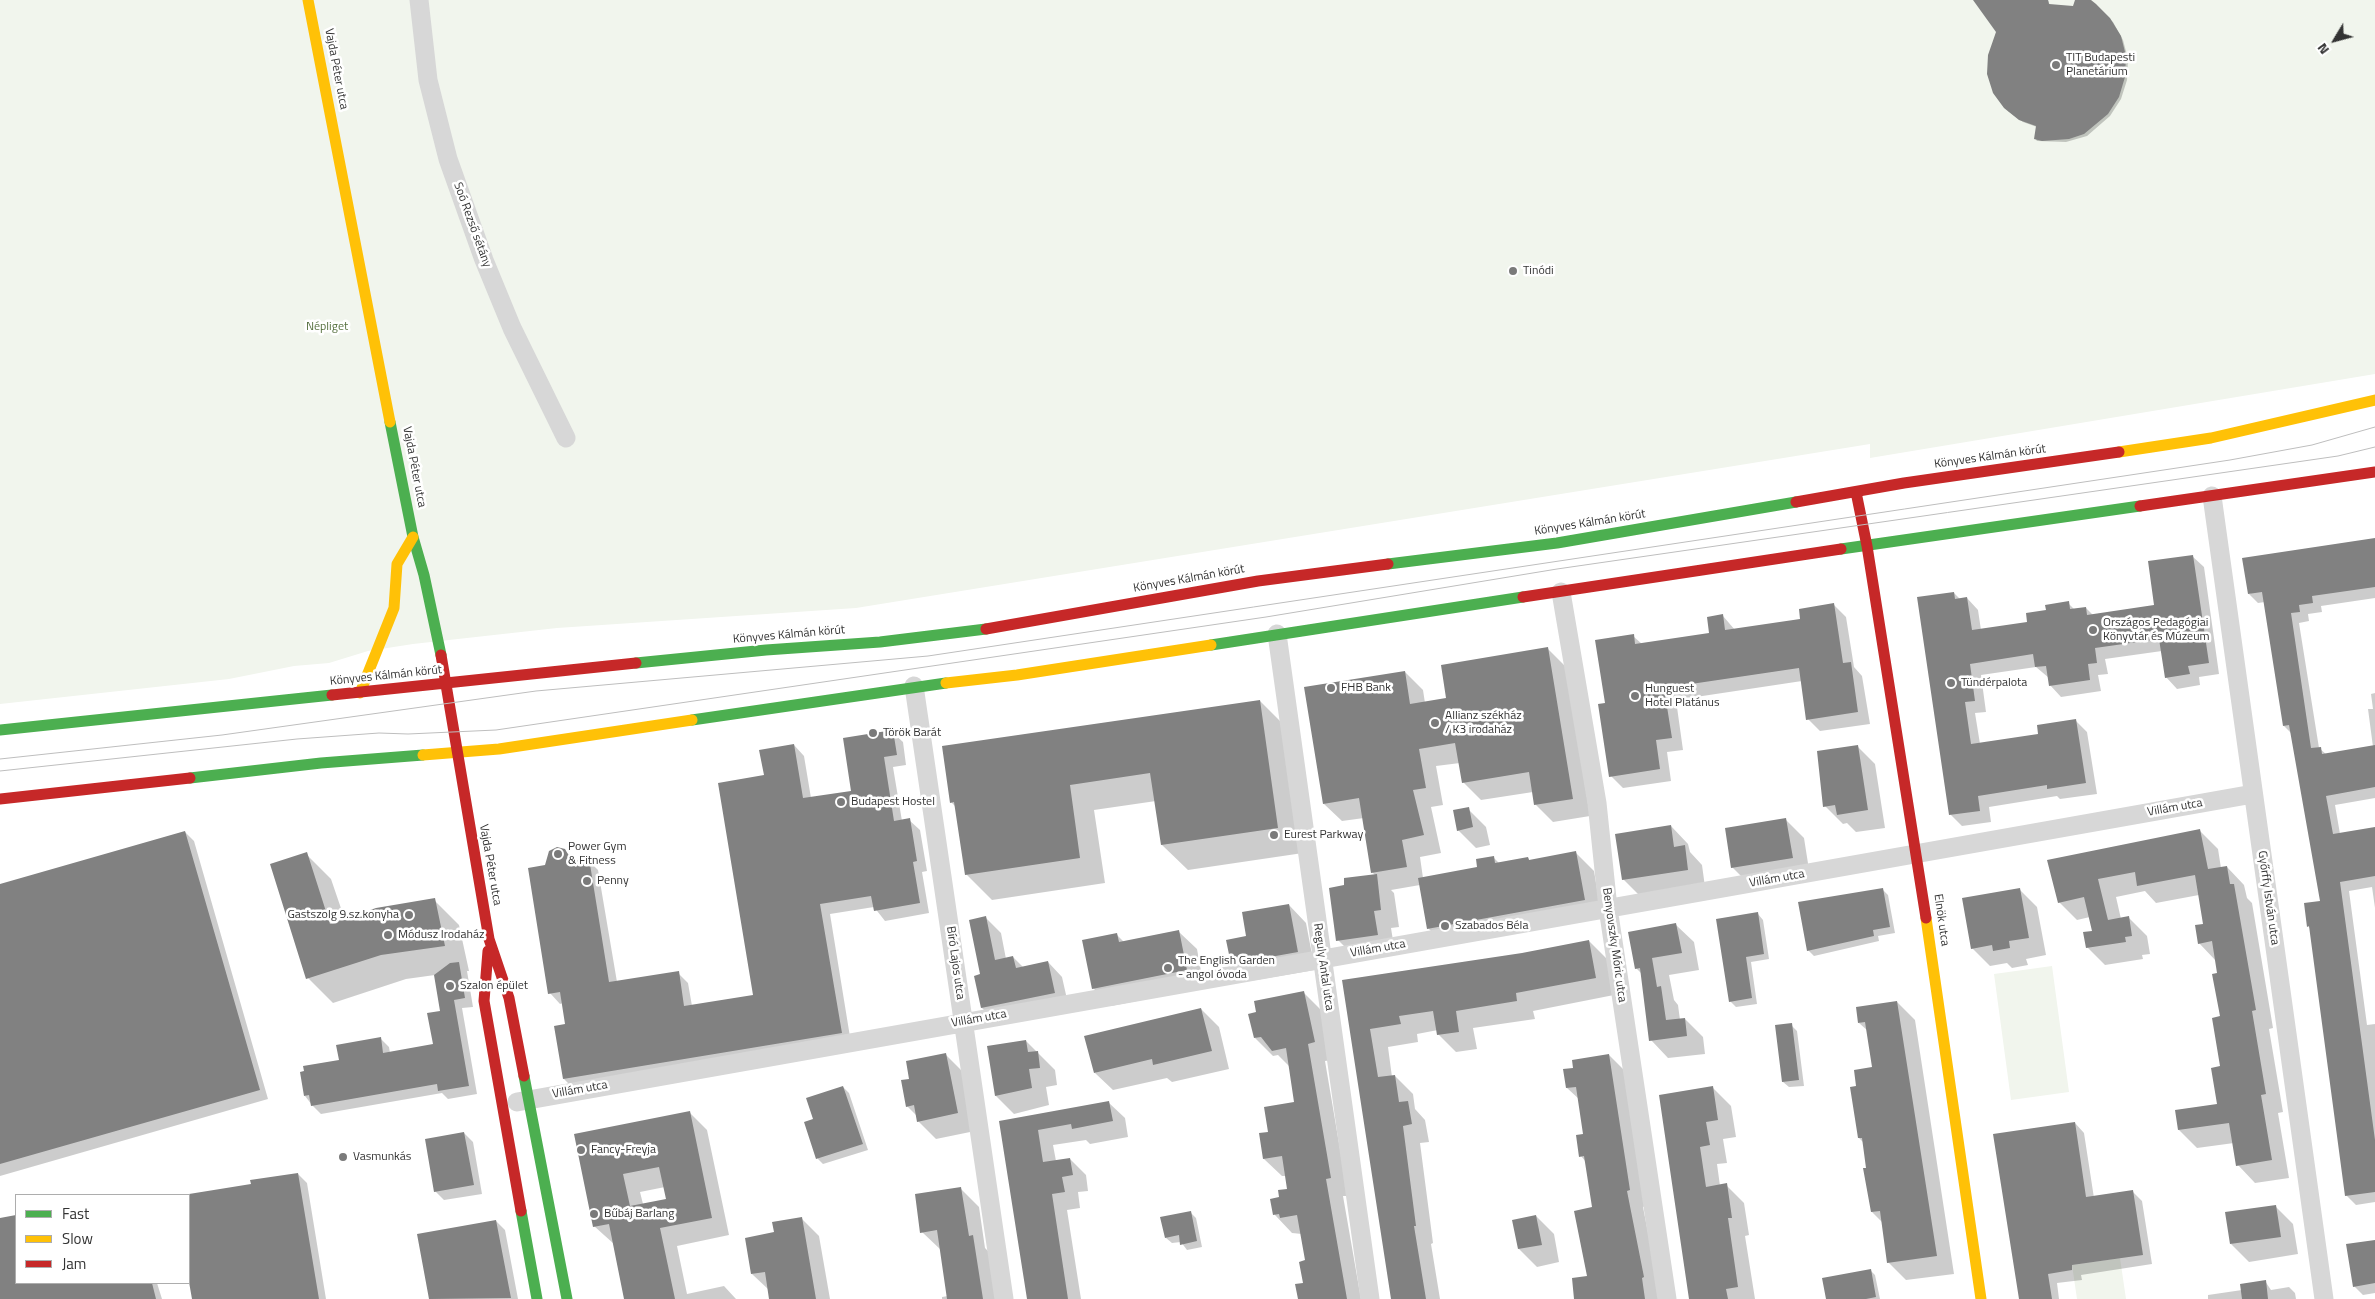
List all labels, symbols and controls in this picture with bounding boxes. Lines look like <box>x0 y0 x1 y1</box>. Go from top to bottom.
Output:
north arrow <box>2310 15 2360 65</box>
street label: Vajda Péter utca <box>321 27 351 111</box>
text: N <box>2311 39 2334 60</box>
place label: TIT Budapesti Planetárium <box>2066 51 2135 79</box>
marker: TIT Budapesti Planetárium <box>2050 59 2062 71</box>
street label: Soó Rezső sétány <box>450 181 494 269</box>
place label: Tinódi <box>1523 264 1554 278</box>
marker: Tinódi <box>1507 265 1519 277</box>
park label: Népliget <box>306 320 348 334</box>
street label: Vajda Péter utca <box>399 425 429 509</box>
street label: Könyves Kálmán körút <box>1933 442 2047 472</box>
street label: Könyves Kálmán körút <box>1533 507 1647 539</box>
street label: Könyves Kálmán körút <box>1132 562 1246 596</box>
place label: Országos Pedagógiai Könyvtár és Múzeum <box>2103 616 2210 644</box>
street label: Könyves Kálmán körút <box>732 623 846 647</box>
marker: Országos Pedagógiai Könyvtár és Múzeum <box>2087 624 2099 636</box>
street label: Könyves Kálmán körút <box>329 663 443 689</box>
place label: Tündérpalota <box>1961 676 2027 690</box>
marker: Tündérpalota <box>1945 677 1957 689</box>
place label: FHB Bank <box>1341 681 1391 695</box>
marker: FHB Bank <box>1325 682 1337 694</box>
place label: Hunguest Hotel Platánus <box>1645 682 1720 710</box>
marker: Hunguest Hotel Platánus <box>1629 690 1641 702</box>
place label: Allianz székház / K3 irodaház <box>1445 709 1522 737</box>
marker: Allianz székház / K3 irodaház <box>1429 717 1441 729</box>
place label: Török Barát <box>883 726 941 740</box>
marker: Török Barát <box>867 727 879 739</box>
place label: Budapest Hostel <box>851 795 935 809</box>
marker: Budapest Hostel <box>835 796 847 808</box>
street label: Villám utca <box>2146 796 2204 820</box>
street label: Vajda Péter utca <box>476 823 504 907</box>
place label: Eurest Parkway <box>1284 828 1363 842</box>
marker: Eurest Parkway <box>1268 829 1280 841</box>
place label: Power Gym & Fitness <box>568 840 626 868</box>
marker: Power Gym & Fitness <box>552 848 564 860</box>
street label: Győrffy István utca <box>2254 850 2282 946</box>
street label: Villám utca <box>1748 867 1806 891</box>
place label: Penny <box>597 874 629 888</box>
marker: Penny <box>581 875 593 887</box>
street label: Benyovszky Móric utca <box>1599 887 1629 1003</box>
street label: Elnök utca <box>1930 893 1952 947</box>
place label: Gastszolg 9.sz.konyha <box>287 908 399 922</box>
marker: Gastszolg 9.sz.konyha <box>403 909 415 921</box>
place label: Szabados Béla <box>1455 919 1528 933</box>
marker: Szabados Béla <box>1439 920 1451 932</box>
street label: Reguly Antal utca <box>1310 922 1336 1012</box>
street label: Bíró Lajos utca <box>943 925 967 1001</box>
place label: Módusz Irodaház <box>398 928 484 942</box>
marker: Módusz Irodaház <box>382 929 394 941</box>
street label: Villám utca <box>1349 937 1407 961</box>
place label: The English Garden - angol óvoda <box>1178 954 1275 982</box>
marker: The English Garden - angol óvoda <box>1162 962 1174 974</box>
place label: Szalon épület <box>460 979 528 993</box>
marker: Szalon épület <box>444 980 456 992</box>
street label: Villám utca <box>950 1007 1008 1031</box>
street label: Villám utca <box>551 1078 609 1102</box>
place label: Fancy-Freyja <box>591 1143 656 1157</box>
marker: Fancy-Freyja <box>575 1144 587 1156</box>
place label: Vasmunkás <box>353 1150 411 1164</box>
marker: Vasmunkás <box>337 1151 349 1163</box>
legend <box>15 1194 190 1284</box>
text: Fast <box>62 1202 89 1225</box>
place label: Bűbáj Barlang <box>604 1207 674 1221</box>
marker: Bűbáj Barlang <box>588 1208 600 1220</box>
text: Slow <box>62 1227 93 1250</box>
text: Jam <box>62 1252 86 1275</box>

